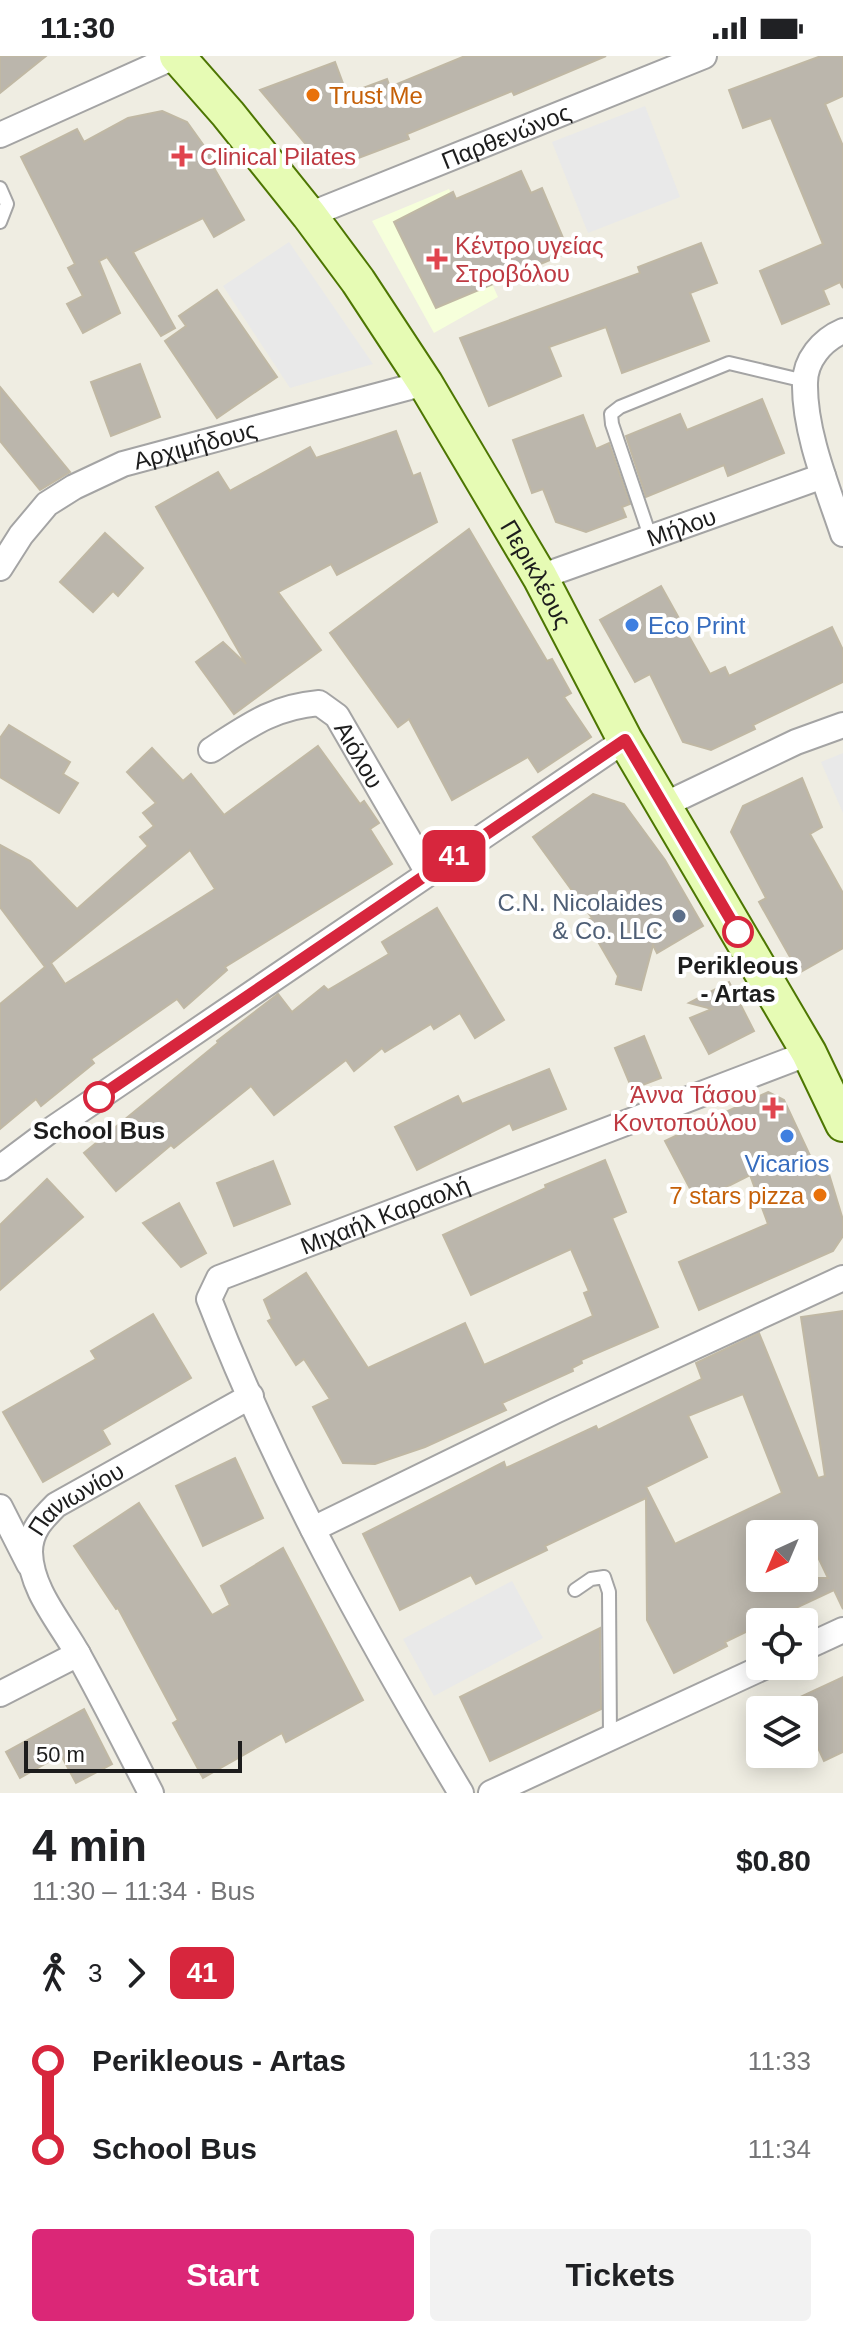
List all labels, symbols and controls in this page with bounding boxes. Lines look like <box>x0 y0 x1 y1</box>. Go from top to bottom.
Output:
text: 11:30 <box>40 11 115 44</box>
place label: Trust Me <box>329 82 423 109</box>
marker: Trust Me <box>304 86 322 104</box>
street label: Παρθενώνος <box>437 98 574 174</box>
place label: Clinical Pilates <box>200 143 356 170</box>
marker: Clinical Pilates <box>171 145 193 167</box>
place label: Κέντρο υγείας Στροβόλου <box>455 232 603 287</box>
marker: Κέντρο υγείας Στροβόλου <box>426 248 448 270</box>
street label: Αρχιμήδους <box>130 415 259 474</box>
street label: Μήλου <box>643 502 719 551</box>
street label: Περικλέους <box>496 515 578 632</box>
place label: Eco Print <box>648 612 746 639</box>
marker: Eco Print <box>623 616 641 634</box>
street label: Αιόλου <box>329 716 389 793</box>
line badge: 41 <box>418 830 490 882</box>
text: 41 <box>438 840 470 871</box>
place label: C.N. Nicolaides & Co. LLC <box>498 889 663 944</box>
marker: C.N. Nicolaides & Co. LLC <box>670 907 688 925</box>
marker: Perikleous - Artas <box>723 917 753 947</box>
place label: Perikleous - Artas <box>677 952 799 1007</box>
place label: Άννα Τάσου Κοντοπούλου <box>613 1081 757 1136</box>
marker: School Bus <box>84 1082 114 1112</box>
marker: Άννα Τάσου Κοντοπούλου <box>764 1099 782 1117</box>
place label: School Bus <box>33 1117 165 1144</box>
marker: Vicarios <box>778 1127 796 1145</box>
place label: Vicarios <box>745 1150 829 1177</box>
street label: Μιχαήλ Καραολή <box>297 1170 473 1259</box>
place label: 7 stars pizza <box>669 1182 805 1209</box>
marker: 7 stars pizza <box>811 1186 829 1204</box>
street label: Πανιωνίου <box>22 1457 128 1540</box>
north arrow <box>746 1520 818 1592</box>
map controls <box>746 1520 818 1768</box>
button: locate <box>746 1608 818 1680</box>
button: layers <box>746 1696 818 1768</box>
scale bar <box>24 1737 242 1773</box>
text: 50 m <box>36 1742 85 1767</box>
text: 4 min <box>32 1821 147 1870</box>
text: $0.80 <box>736 1844 811 1877</box>
text: 11:30 – 11:34 · Bus <box>32 1876 255 1906</box>
icon: walk <box>32 1951 76 1995</box>
icon: forward <box>114 1951 158 1995</box>
text: 41 <box>186 1957 218 1988</box>
text: 3 <box>88 1958 102 1988</box>
text: Perikleous - Artas <box>92 2044 346 2077</box>
text: 11:33 <box>748 2046 811 2076</box>
text: School Bus <box>92 2132 257 2165</box>
text: 11:34 <box>748 2134 811 2164</box>
button: Start <box>32 2229 414 2321</box>
button: Tickets <box>430 2229 811 2321</box>

